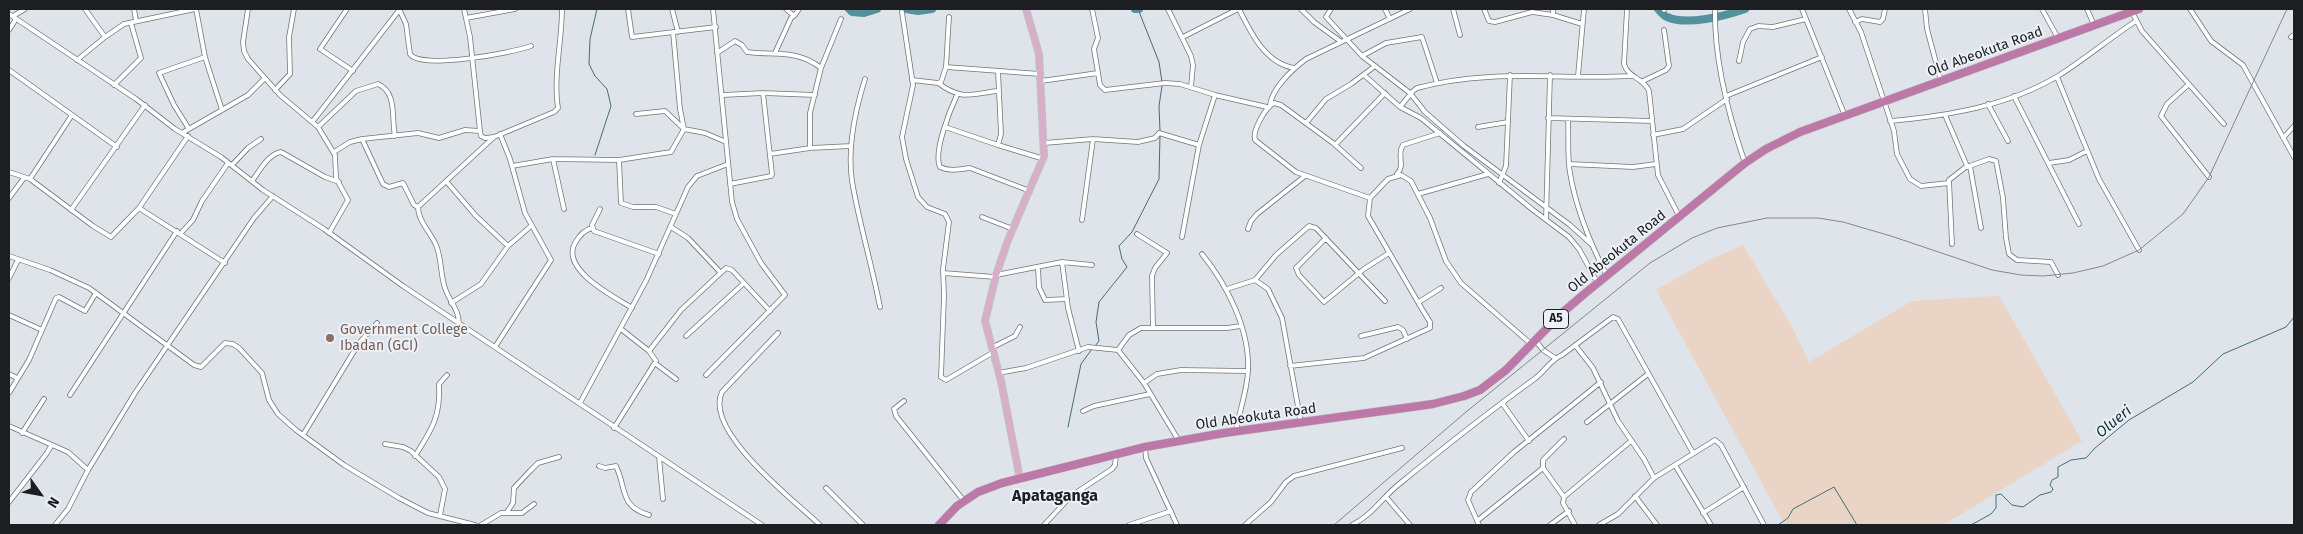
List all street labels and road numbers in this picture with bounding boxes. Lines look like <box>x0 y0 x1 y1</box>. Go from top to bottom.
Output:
street label: Old Abeokuta Road <box>1925 23 2045 81</box>
street label: Old Abeokuta Road <box>1564 207 1670 297</box>
road number: A5 <box>1544 310 1568 328</box>
street label: Old Abeokuta Road <box>1195 400 1317 434</box>

